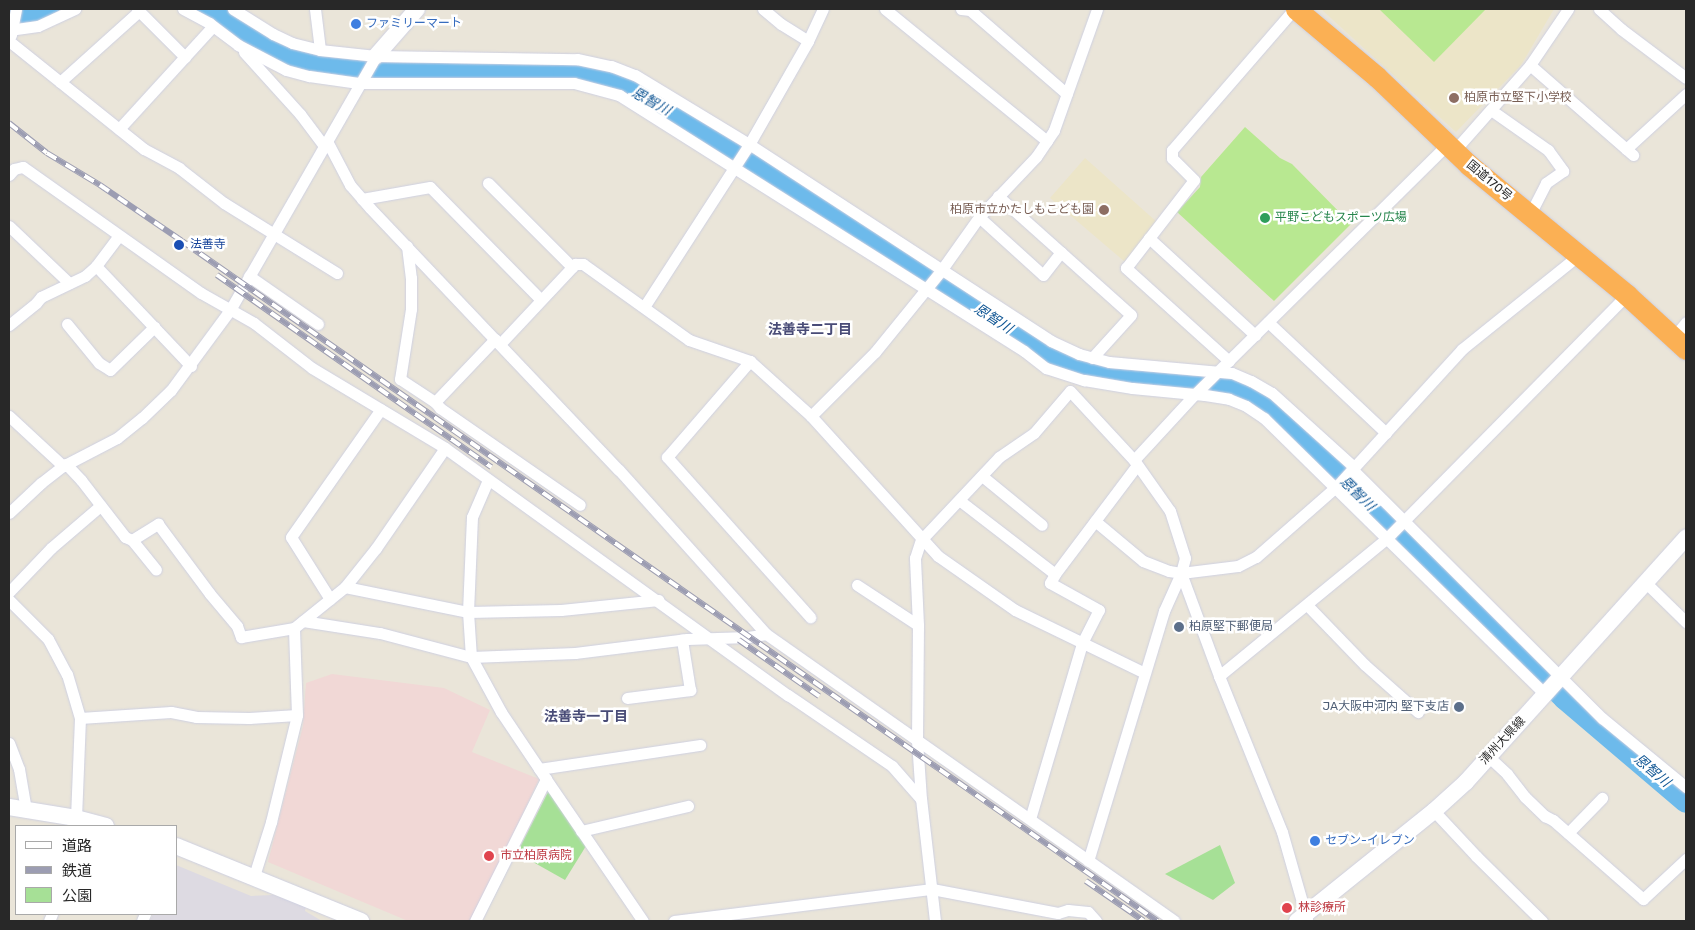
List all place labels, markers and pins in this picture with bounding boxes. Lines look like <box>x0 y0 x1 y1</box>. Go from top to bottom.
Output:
place label: ファミリーマート <box>366 17 462 31</box>
marker: ファミリーマート <box>350 18 362 30</box>
place label: 柏原市立堅下小学校 <box>1464 91 1572 105</box>
marker: 柏原市立堅下小学校 <box>1448 92 1460 104</box>
place label: 柏原市立かたしもこども園 <box>950 203 1094 217</box>
marker: 柏原市立かたしもこども園 <box>1098 204 1110 216</box>
place label: 平野こどもスポーツ広場 <box>1275 211 1407 225</box>
marker: 平野こどもスポーツ広場 <box>1259 212 1271 224</box>
marker: 法善寺 <box>172 238 186 252</box>
place label: 法善寺 <box>190 238 226 252</box>
place label: 柏原堅下郵便局 <box>1189 620 1273 634</box>
marker: 柏原堅下郵便局 <box>1173 621 1185 633</box>
place label: JA大阪中河内 堅下支店 <box>1323 700 1449 714</box>
marker: JA大阪中河内 堅下支店 <box>1453 701 1465 713</box>
place label: セブン-イレブン <box>1325 834 1415 848</box>
marker: セブン-イレブン <box>1309 835 1321 847</box>
marker: 市立柏原病院 <box>482 849 496 863</box>
place label: 市立柏原病院 <box>500 849 572 863</box>
marker: 林診療所 <box>1280 901 1294 915</box>
place label: 林診療所 <box>1298 901 1346 915</box>

